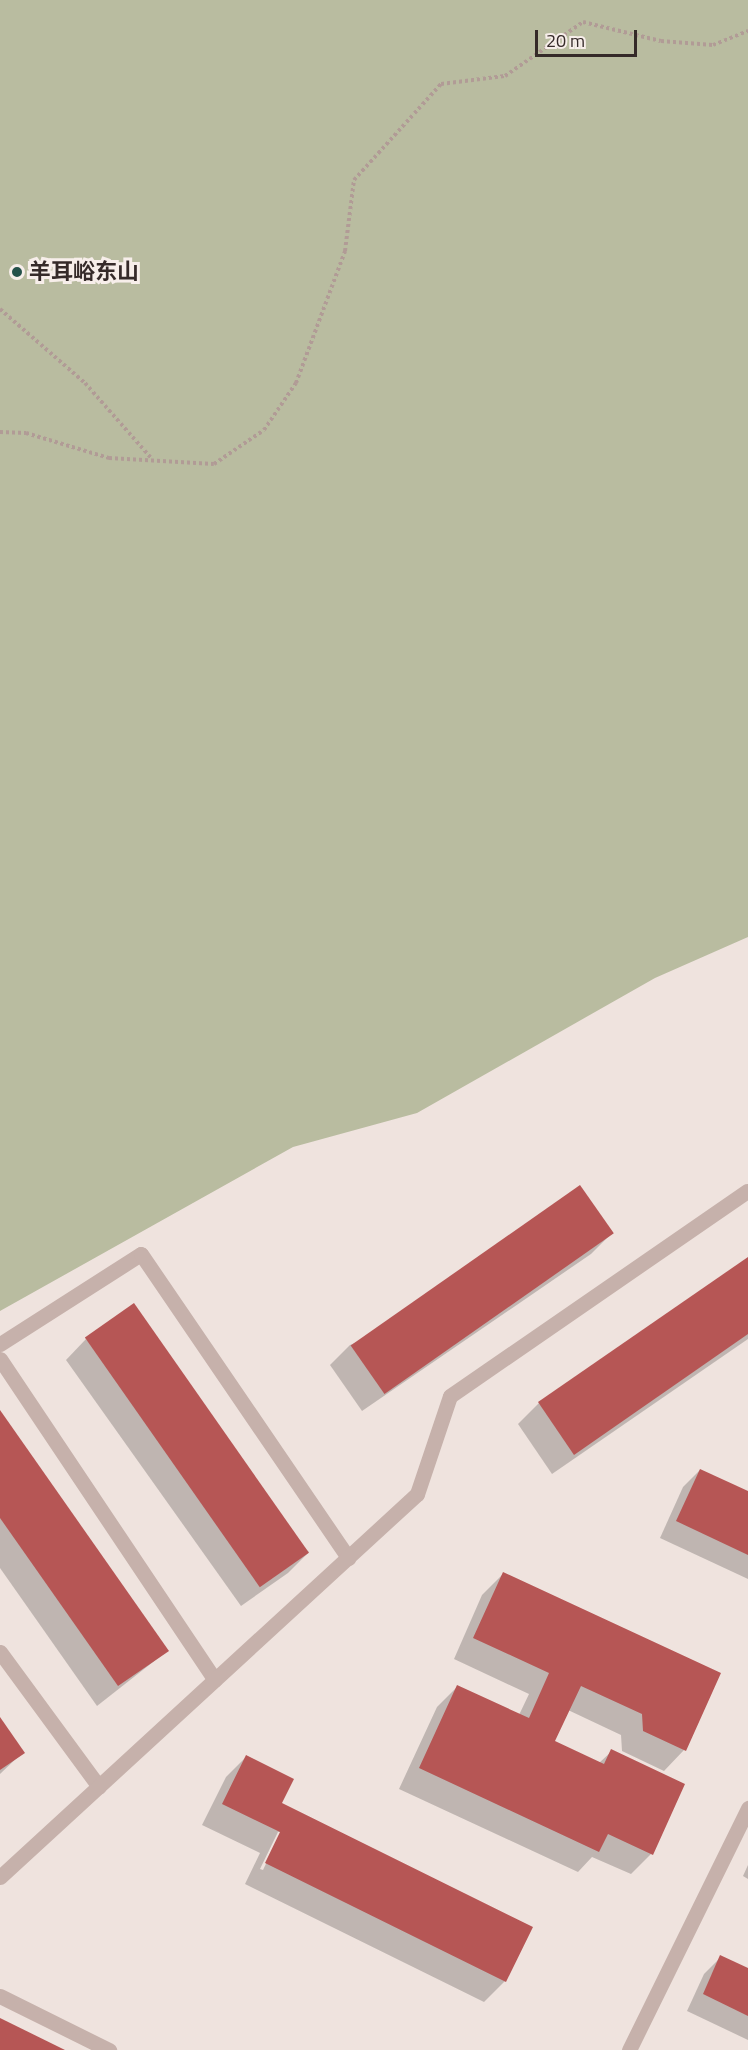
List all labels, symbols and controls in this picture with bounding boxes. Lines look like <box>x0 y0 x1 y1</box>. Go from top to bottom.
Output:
scale bar <box>538 18 640 56</box>
text: 20 m <box>546 27 585 54</box>
place label: 羊耳峪东山 <box>29 259 139 285</box>
marker: 羊耳峪东山 <box>10 265 24 279</box>

